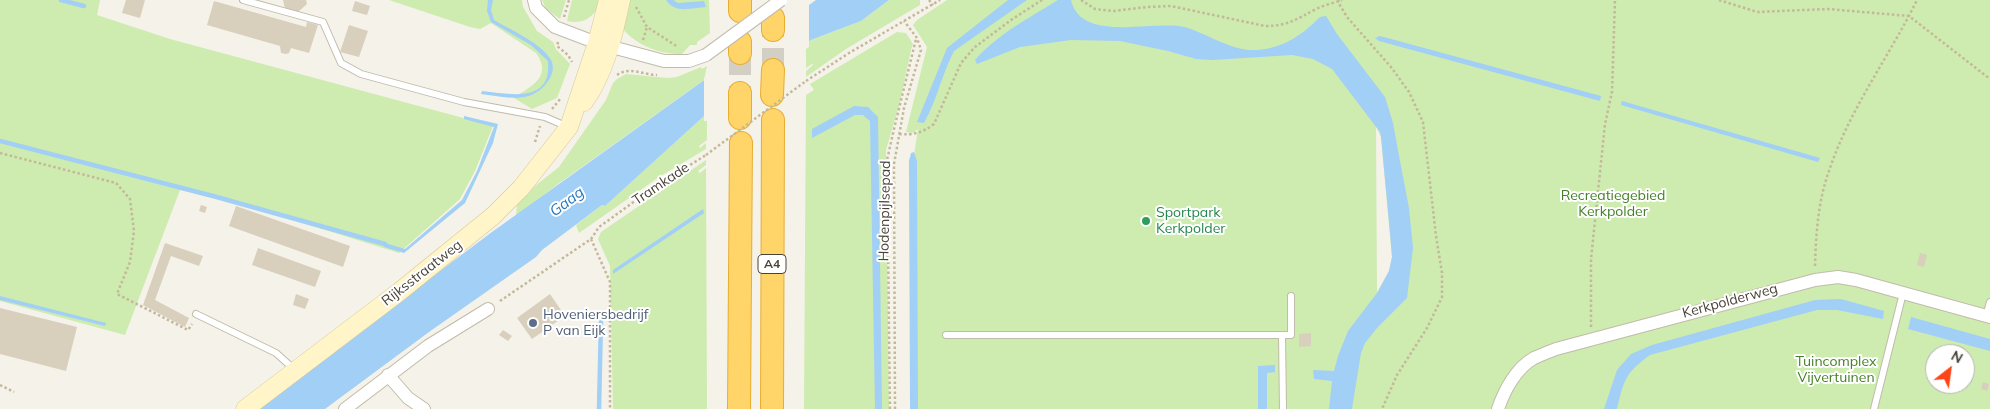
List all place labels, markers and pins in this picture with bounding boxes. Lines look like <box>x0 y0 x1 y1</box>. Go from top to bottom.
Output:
place label: Sportpark Kerkpolder <box>1156 205 1225 238</box>
marker: Sportpark Kerkpolder <box>1140 215 1152 227</box>
place label: Hoveniersbedrijf P van Eijk <box>543 307 649 340</box>
marker: Hoveniersbedrijf P van Eijk <box>527 317 539 329</box>

